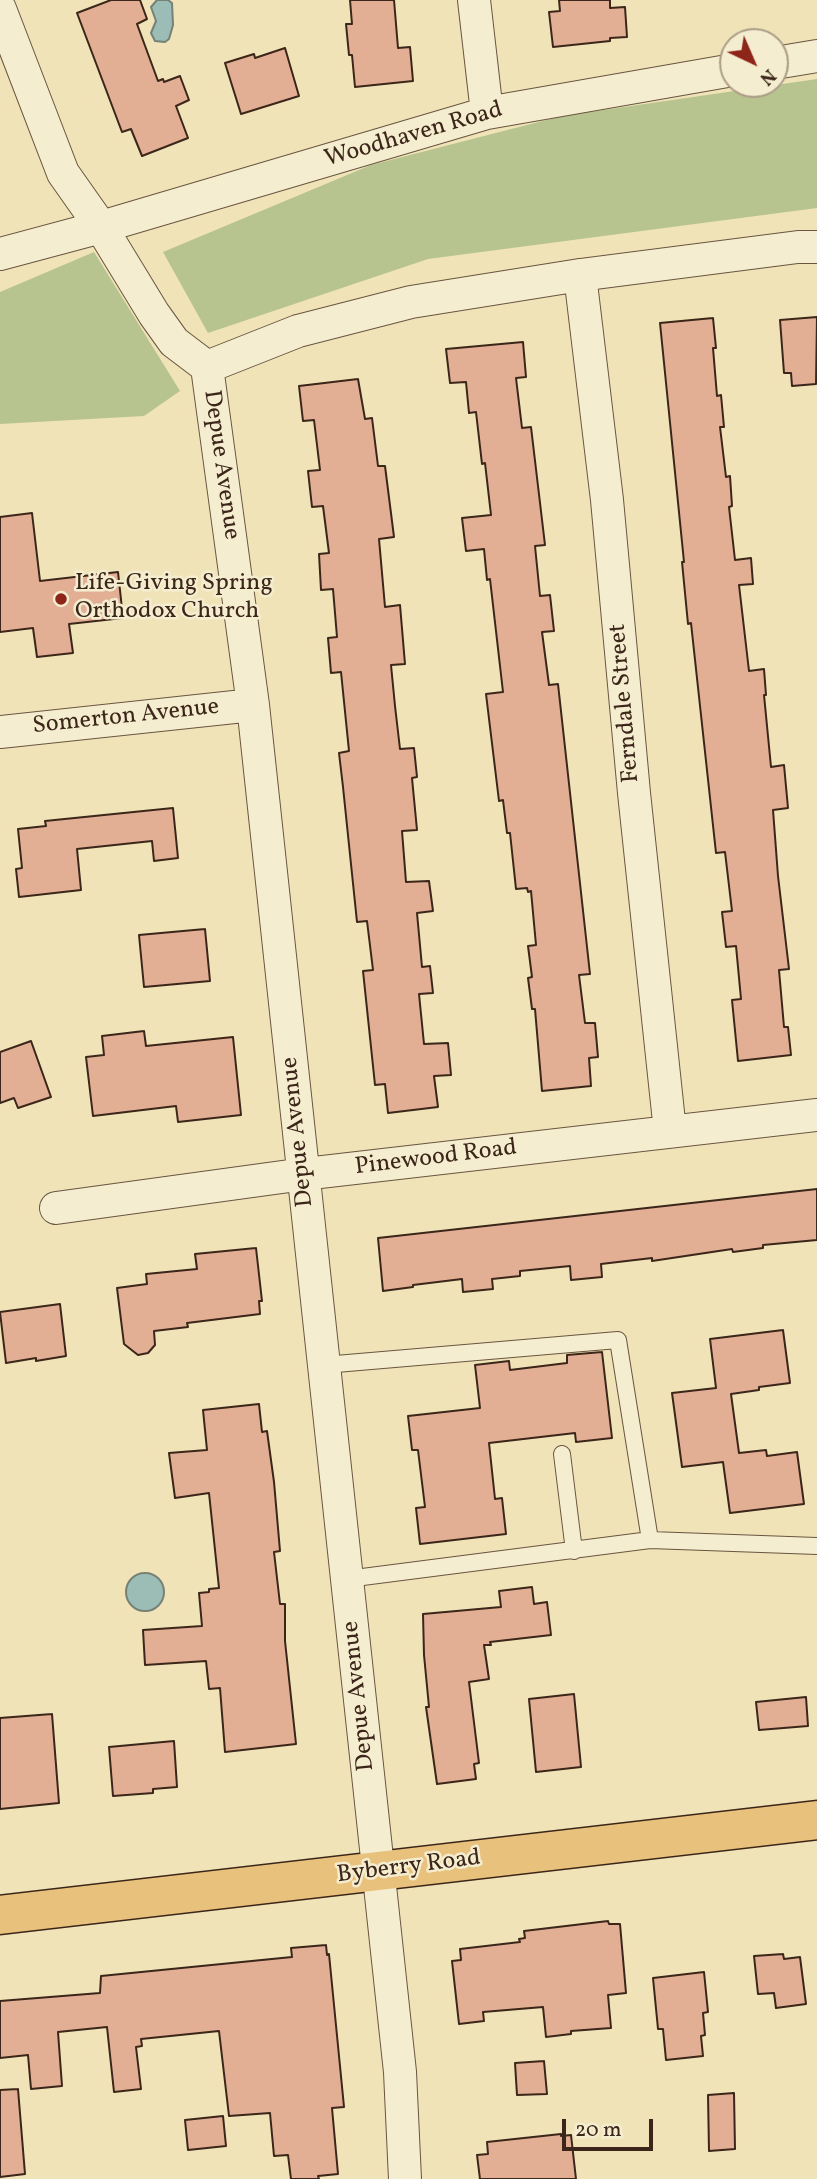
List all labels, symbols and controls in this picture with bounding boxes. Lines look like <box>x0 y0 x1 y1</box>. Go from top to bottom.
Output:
north arrow <box>719 28 789 98</box>
text: N <box>753 63 781 91</box>
street label: Woodhaven Road <box>322 97 506 175</box>
street label: Depue Avenue <box>195 388 245 542</box>
place label: Life-Giving Spring Orthodox Church <box>75 571 273 627</box>
marker: Life-Giving Spring Orthodox Church <box>53 591 69 607</box>
street label: Ferndale Street <box>605 622 647 784</box>
street label: Somerton Avenue <box>31 694 221 742</box>
street label: Depue Avenue <box>277 1055 321 1209</box>
street label: Pinewood Road <box>353 1135 519 1183</box>
street label: Depue Avenue <box>338 1619 382 1773</box>
street label: Byberry Road <box>336 1845 482 1891</box>
scale bar <box>565 2106 656 2150</box>
text: 20 m <box>575 2116 621 2145</box>

